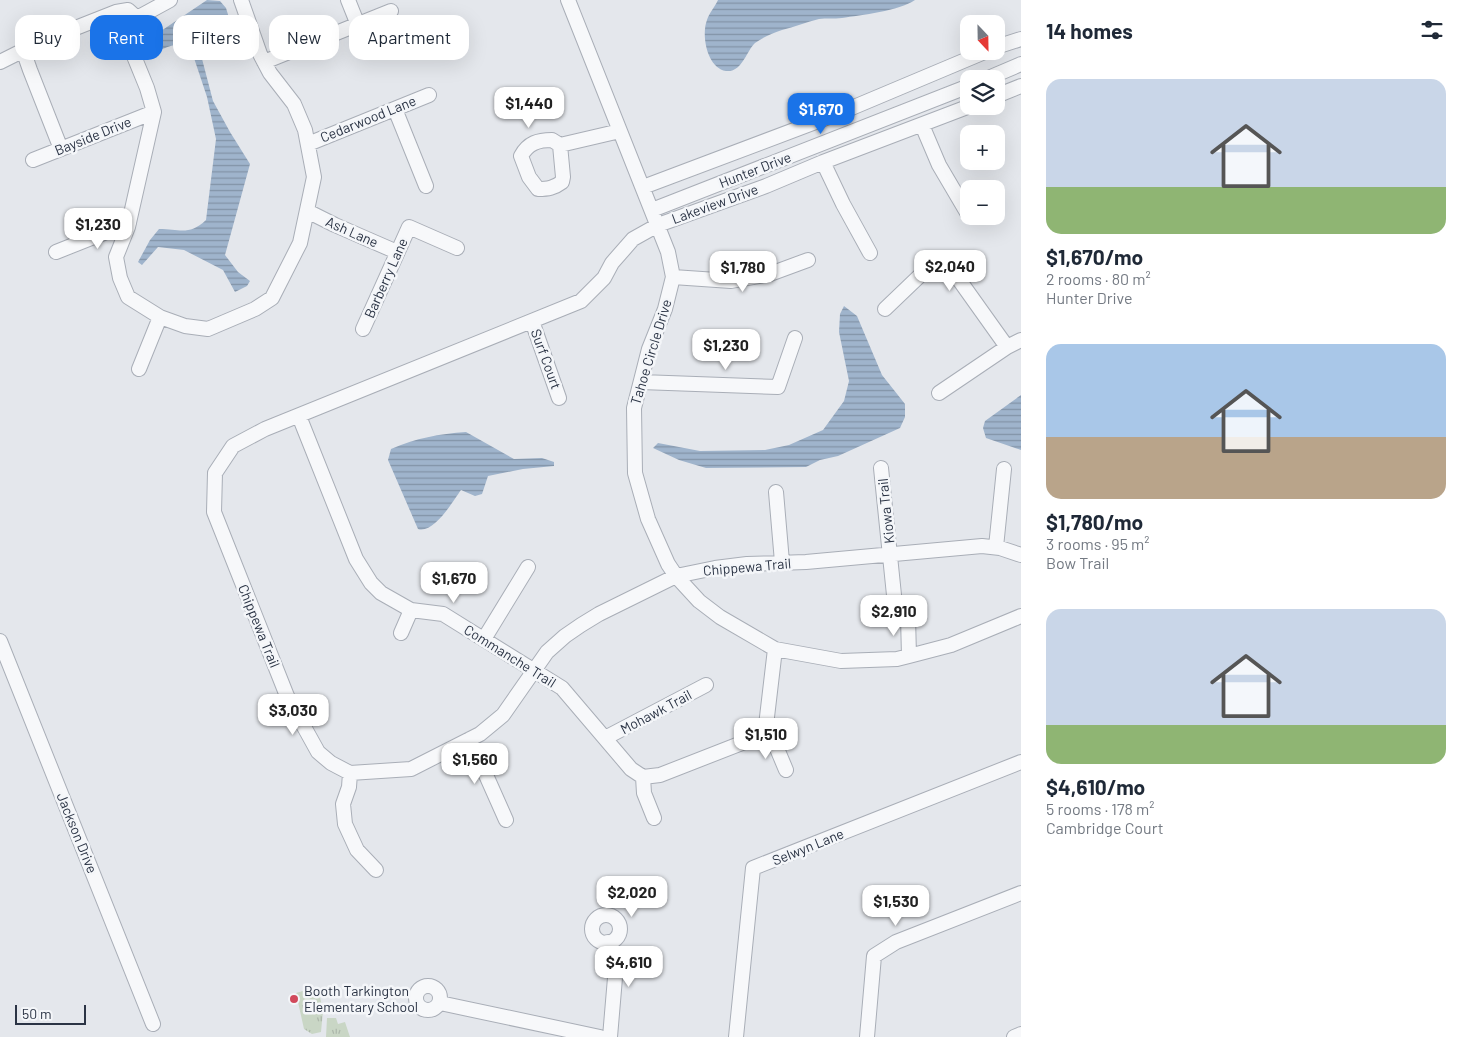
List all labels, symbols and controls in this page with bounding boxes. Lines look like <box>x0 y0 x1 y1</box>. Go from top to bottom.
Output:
chip: Buy <box>15 15 80 60</box>
chip: Rent <box>90 15 163 60</box>
chip: Filters <box>173 15 259 60</box>
chip: New <box>269 15 339 60</box>
chip: Apartment <box>349 15 469 60</box>
north arrow <box>960 15 1005 60</box>
map controls <box>960 15 1005 225</box>
icon: filters <box>1418 16 1446 44</box>
text: 14 homes <box>1046 18 1133 43</box>
button: layers <box>960 70 1005 115</box>
pin: $1,440 <box>488 86 570 129</box>
street label: Cedarwood Lane <box>317 92 418 145</box>
pin: $1,670 <box>780 92 862 135</box>
text: $1,440 <box>505 93 553 112</box>
text: $1,670 <box>799 99 843 118</box>
icon: home <box>1201 111 1291 201</box>
street label: Bayside Drive <box>52 112 134 159</box>
button: + <box>960 125 1005 170</box>
street label: Hunter Drive <box>716 148 793 191</box>
street label: Lakeview Drive <box>669 180 760 227</box>
button: − <box>960 180 1005 225</box>
pin: $1,230 <box>57 208 139 250</box>
street label: Ash Lane <box>323 212 381 251</box>
text: $1,230 <box>75 214 121 233</box>
street label: Barberry Lane <box>360 235 411 320</box>
text: $1,670/mo <box>1046 244 1143 269</box>
pin: $1,780 <box>702 250 784 293</box>
pin: $2,040 <box>909 250 991 292</box>
text: $2,040 <box>925 256 975 275</box>
text: $1,780 <box>721 257 765 276</box>
text: 2 rooms · 80 m² <box>1046 269 1151 288</box>
text: Hunter Drive <box>1046 288 1132 307</box>
street label: Tahoe Circle Drive <box>626 297 675 407</box>
street label: Surf Court <box>528 326 565 391</box>
pin: $1,230 <box>685 328 767 371</box>
text: $1,230 <box>703 335 749 354</box>
icon: home <box>1201 376 1291 466</box>
street label: Kiowa Trail <box>874 478 897 545</box>
text: $1,780/mo <box>1046 509 1143 534</box>
text: 3 rooms · 95 m² <box>1046 534 1150 553</box>
text: Bow Trail <box>1046 553 1109 572</box>
street label: Chippewa Trail <box>702 554 792 579</box>
pin: $1,670 <box>413 562 495 604</box>
text: $1,670 <box>432 568 476 587</box>
street label: Chippewa Trail <box>235 582 284 670</box>
pin: $2,910 <box>853 594 935 637</box>
text: $2,910 <box>871 601 917 620</box>
street label: Commanche Trail <box>461 621 559 691</box>
icon: home <box>1201 641 1291 731</box>
street label: Mohawk Trail <box>617 686 694 737</box>
pin: $3,030 <box>252 694 334 736</box>
text: $3,030 <box>269 700 317 719</box>
pin: $1,510 <box>725 718 807 760</box>
text: $1,510 <box>745 724 787 743</box>
pin: $1,560 <box>434 742 516 785</box>
text: $1,560 <box>452 749 498 768</box>
text: $4,610/mo <box>1046 774 1145 799</box>
street label: Jackson Drive <box>54 790 101 876</box>
text: 5 rooms · 178 m² <box>1046 799 1154 818</box>
text: Cambridge Court <box>1046 818 1164 837</box>
street label: Selwyn Lane <box>769 824 846 869</box>
pin: $2,020 <box>591 876 673 918</box>
text: $2,020 <box>607 882 657 901</box>
pin: $1,530 <box>855 884 937 927</box>
text: $1,530 <box>873 891 919 910</box>
pin: $4,610 <box>588 946 670 988</box>
text: $4,610 <box>606 952 652 971</box>
place label: Booth Tarkington Elementary School <box>304 982 418 1015</box>
marker: Booth Tarkington Elementary School <box>288 993 300 1005</box>
scale bar <box>15 1002 86 1025</box>
text: 50 m <box>22 1005 51 1022</box>

